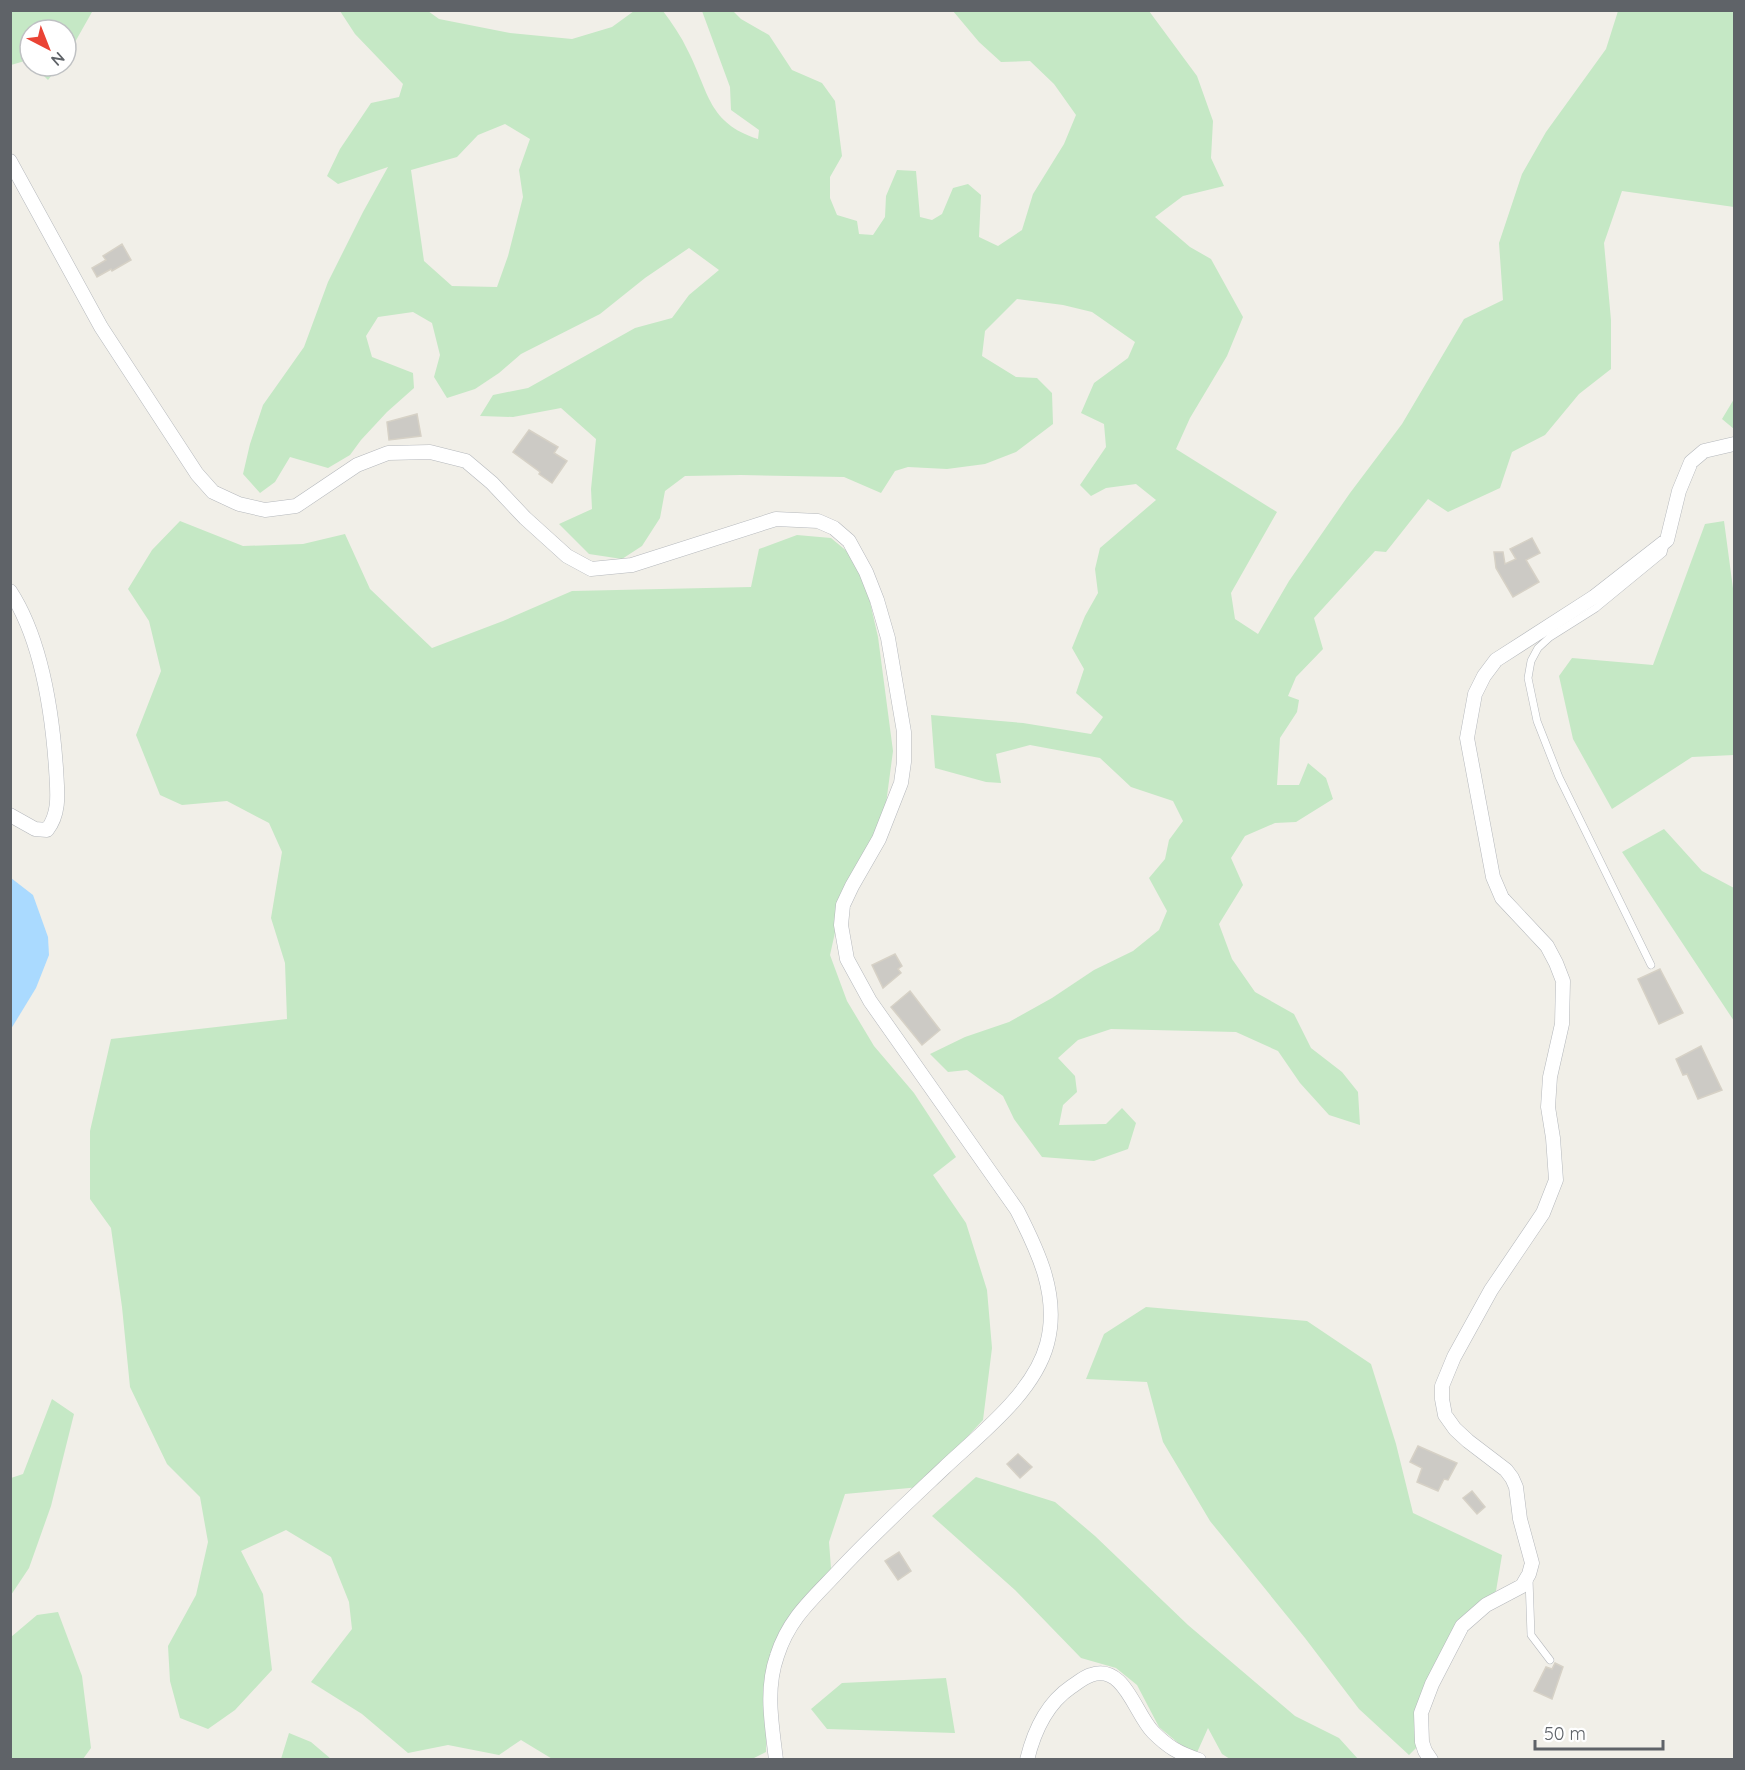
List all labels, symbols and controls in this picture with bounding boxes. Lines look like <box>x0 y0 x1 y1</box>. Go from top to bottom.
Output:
north arrow <box>18 18 78 78</box>
text: N <box>47 48 69 71</box>
scale bar <box>1535 1713 1662 1751</box>
text: 50 m <box>1544 1722 1586 1745</box>

